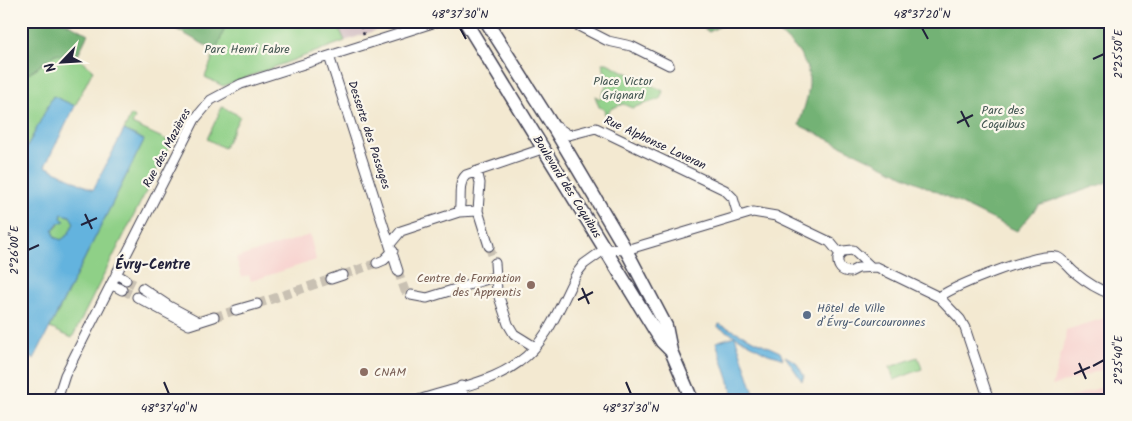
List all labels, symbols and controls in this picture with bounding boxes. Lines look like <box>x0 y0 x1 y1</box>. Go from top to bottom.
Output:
text: 48°37'30"N <box>432 5 488 24</box>
text: 48°37'20"N <box>893 5 951 24</box>
text: 2°25'50"E <box>1109 28 1128 79</box>
north arrow <box>38 38 88 88</box>
park label: Parc Henri Fabre <box>204 40 290 59</box>
text: N <box>39 58 63 76</box>
park label: Place Victor Grignard <box>593 72 654 105</box>
street label: Desserte des Passages <box>342 78 396 192</box>
park label: Parc des Coquibus <box>981 101 1025 134</box>
street label: Rue des Mazières <box>138 105 196 191</box>
street label: Rue Alphonse Laveran <box>601 111 709 175</box>
street label: Boulevard des Coquibus <box>528 132 606 242</box>
text: 2°26'00"E <box>5 224 24 275</box>
district label: Évry-Centre <box>116 254 191 276</box>
place label: Centre de Formation des Apprentis <box>417 269 521 302</box>
marker: Centre de Formation des Apprentis <box>525 279 537 291</box>
place label: Hôtel de Ville d’Évry-Courcouronnes <box>817 299 925 332</box>
marker: Hôtel de Ville d’Évry-Courcouronnes <box>801 309 813 321</box>
text: 2°25'40"E <box>1109 334 1128 385</box>
place label: CNAM <box>374 363 407 382</box>
marker: CNAM <box>358 366 370 378</box>
text: 48°37'40"N <box>141 399 197 418</box>
text: 48°37'30"N <box>603 399 659 418</box>

